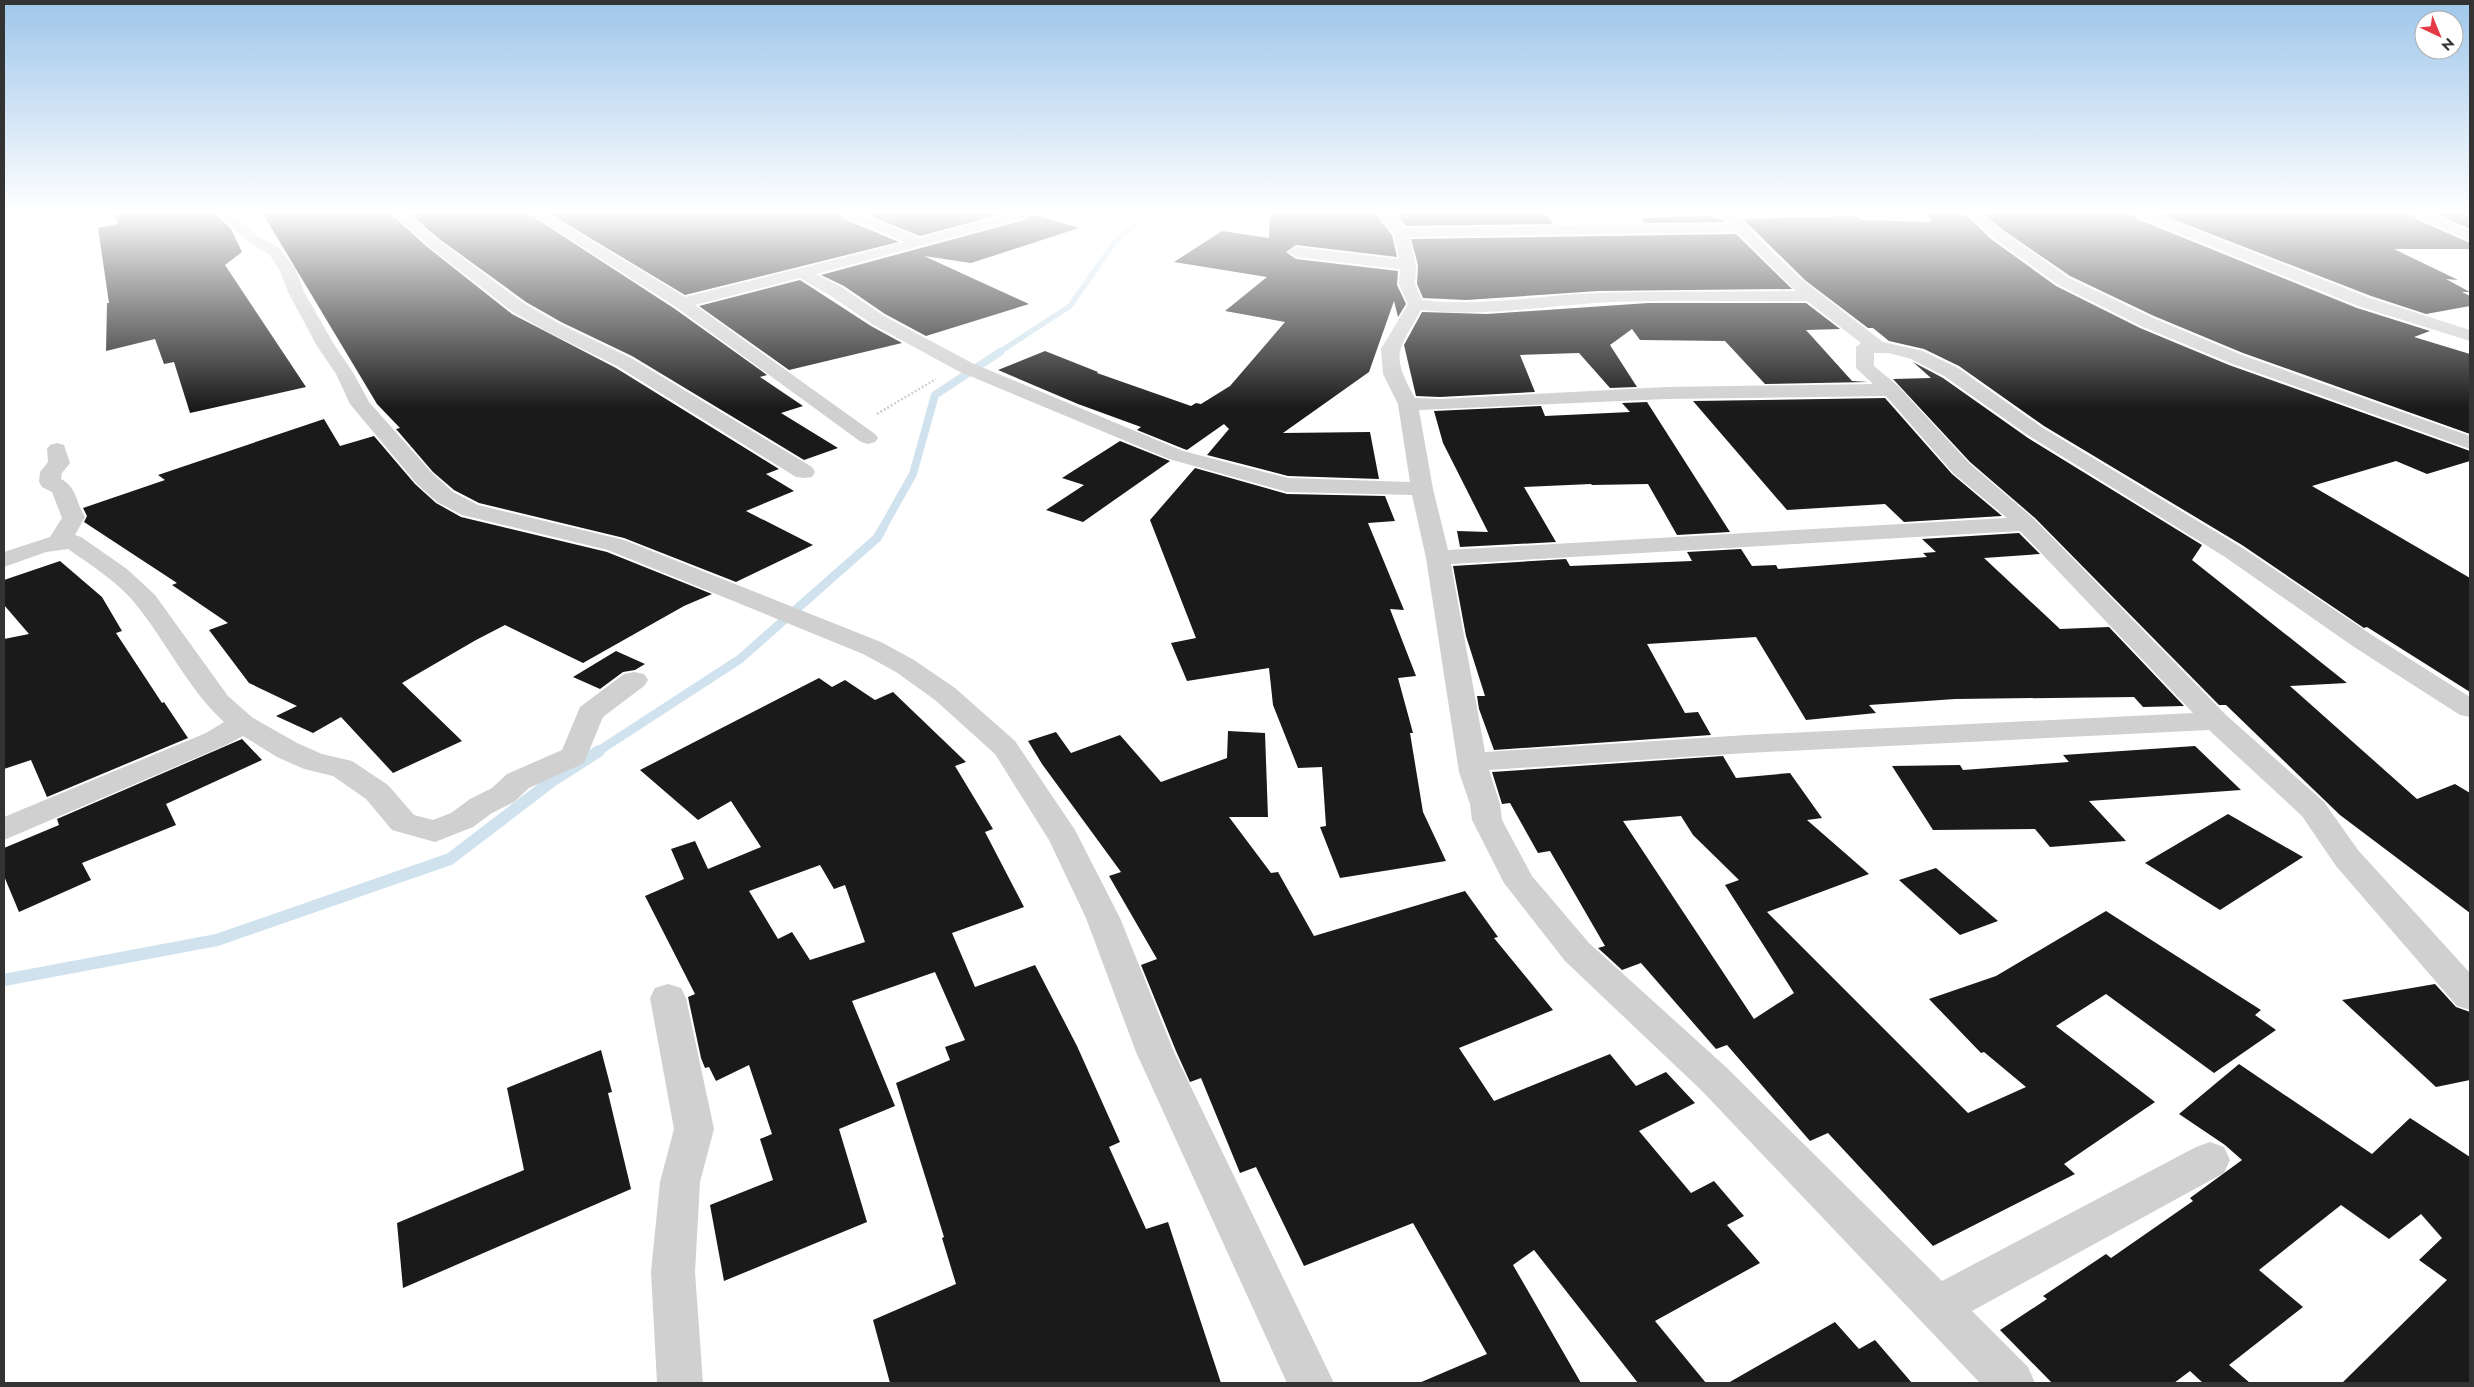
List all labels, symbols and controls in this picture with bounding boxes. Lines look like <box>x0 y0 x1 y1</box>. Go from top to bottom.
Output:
north arrow <box>2414 10 2464 60</box>
text: N <box>2437 33 2459 55</box>

